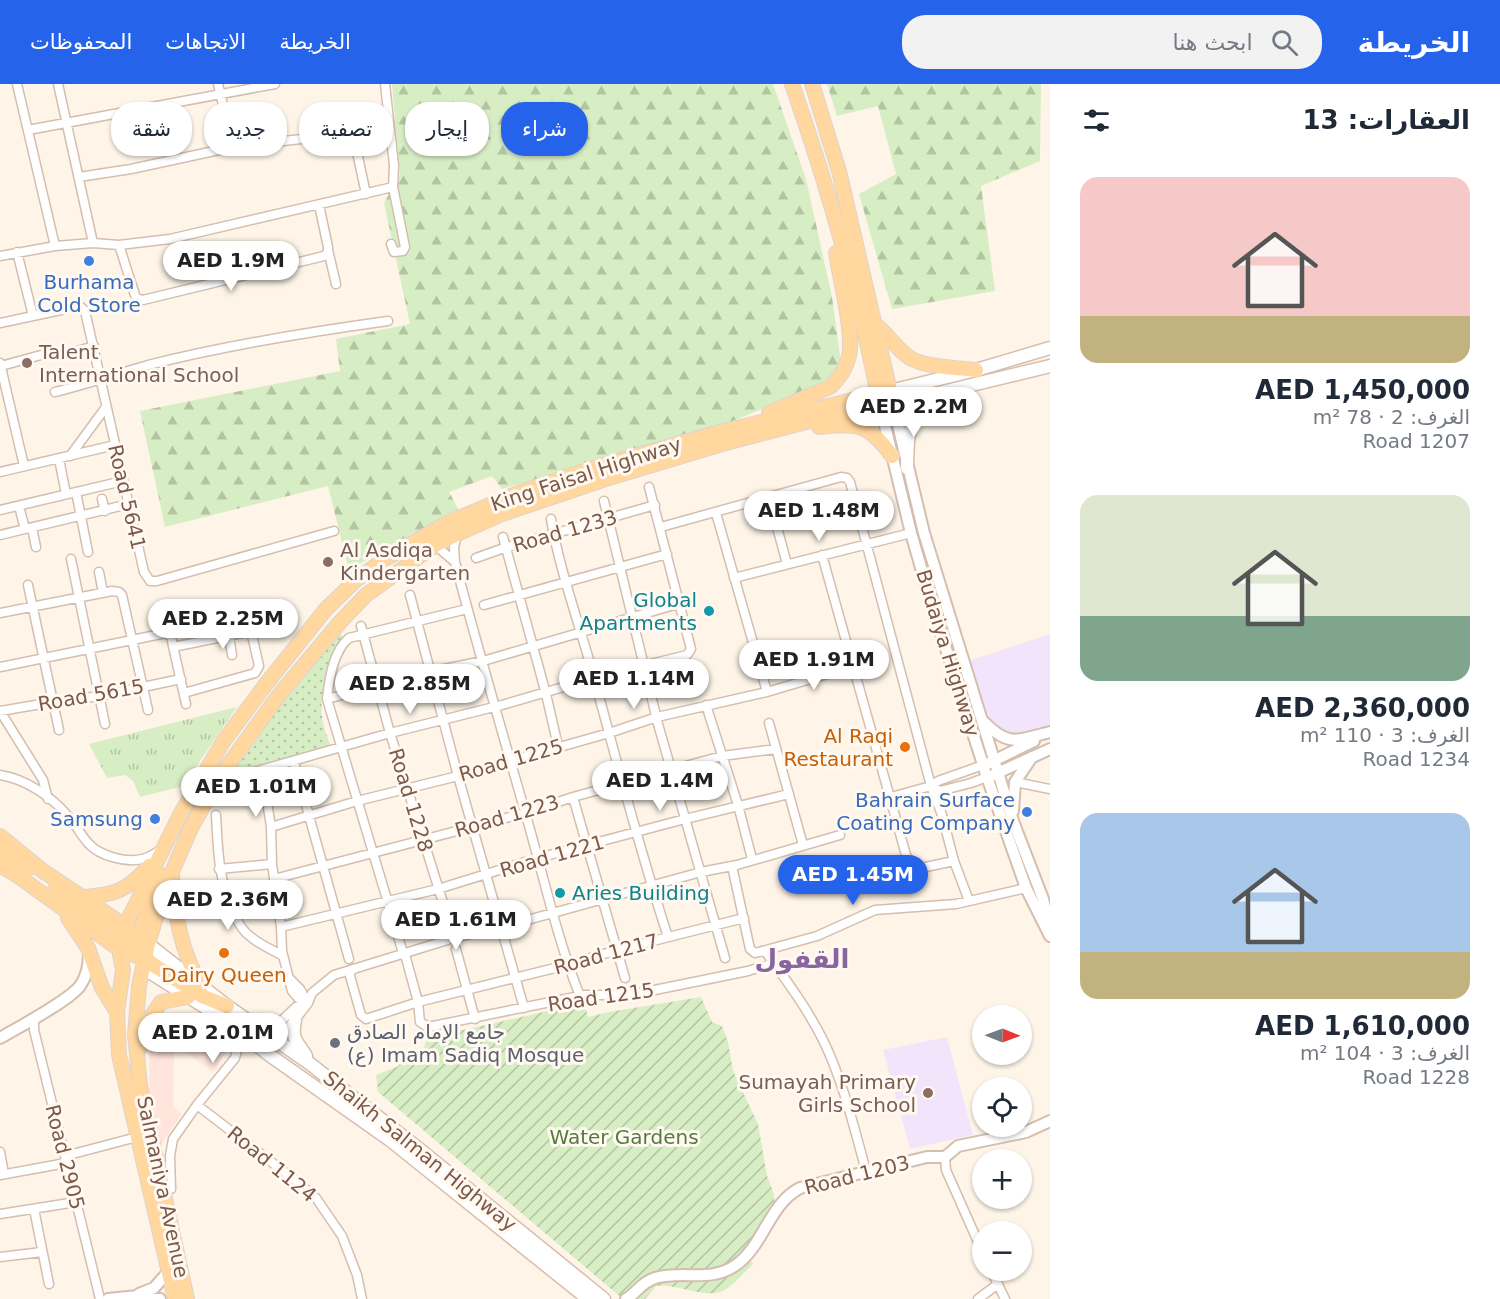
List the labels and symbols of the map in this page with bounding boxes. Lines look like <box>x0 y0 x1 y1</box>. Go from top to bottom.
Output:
pin: AED 1.9M <box>169 241 293 292</box>
marker: Burhama Cold Store <box>82 254 96 268</box>
place label: Burhama Cold Store <box>37 270 141 317</box>
place label: Talent International School <box>38 340 239 387</box>
marker: Talent International School <box>20 356 34 370</box>
pin: AED 2.2M <box>852 387 976 438</box>
street label: King Faisal Highway <box>488 432 684 516</box>
street label: Road 5641 <box>103 442 151 552</box>
pin: AED 1.48M <box>750 491 888 542</box>
street label: Road 1233 <box>510 505 620 557</box>
place label: Al Asdiqa Kindergarten <box>340 538 470 585</box>
marker: Al Asdiqa Kindergarten <box>321 555 335 569</box>
street label: Budaiya Highway <box>911 566 985 740</box>
place label: Global Apartments <box>580 588 697 635</box>
pin: AED 2.25M <box>154 599 292 650</box>
marker: Global Apartments <box>702 604 716 618</box>
pin: AED 1.91M <box>745 640 883 691</box>
pin: AED 1.14M <box>565 659 703 710</box>
pin: AED 2.85M <box>341 664 479 715</box>
street label: Road 5615 <box>36 674 146 716</box>
place label: Al Raqi Restaurant <box>784 724 893 771</box>
street label: Road 1225 <box>456 734 566 786</box>
marker: Al Raqi Restaurant <box>898 740 912 754</box>
street label: Road 1228 <box>384 745 438 855</box>
pin: AED 1.4M <box>598 761 722 812</box>
pin: AED 1.01M <box>187 767 325 818</box>
place label: Bahrain Surface Coating Company <box>836 788 1015 835</box>
street label: Road 1223 <box>452 790 562 842</box>
marker: Bahrain Surface Coating Company <box>1020 805 1034 819</box>
place label: Samsung <box>50 807 143 831</box>
marker: Samsung <box>148 812 162 826</box>
street label: Road 1221 <box>497 830 607 882</box>
pin: AED 1.45M <box>784 855 922 906</box>
pin: AED 2.36M <box>159 880 297 931</box>
place label: Aries Building <box>572 881 710 905</box>
marker: Aries Building <box>553 886 567 900</box>
pin: AED 1.61M <box>387 900 525 951</box>
street label: Road 1217 <box>551 929 661 979</box>
district label: القفول <box>755 944 849 975</box>
marker: Dairy Queen <box>217 946 231 960</box>
place label: Dairy Queen <box>161 963 287 987</box>
street label: Road 1215 <box>546 978 656 1016</box>
north arrow <box>972 1005 1032 1065</box>
pin: AED 2.01M <box>144 1013 282 1064</box>
place label: جامع الإمام الصادق (ع) Imam Sadiq Mosque <box>347 1020 584 1067</box>
marker: جامع الإمام الصادق (ع) Imam Sadiq Mosque <box>328 1036 342 1050</box>
street label: Shaikh Salman Highway <box>319 1066 522 1236</box>
place label: Sumayah Primary Girls School <box>738 1070 916 1117</box>
marker: Sumayah Primary Girls School <box>921 1086 935 1100</box>
street label: Salmaniya Avenue <box>132 1094 194 1280</box>
street label: Road 2905 <box>40 1102 90 1212</box>
street label: Road 1124 <box>223 1121 321 1207</box>
park label: Water Gardens <box>549 1125 699 1149</box>
street label: Road 1203 <box>802 1150 912 1200</box>

